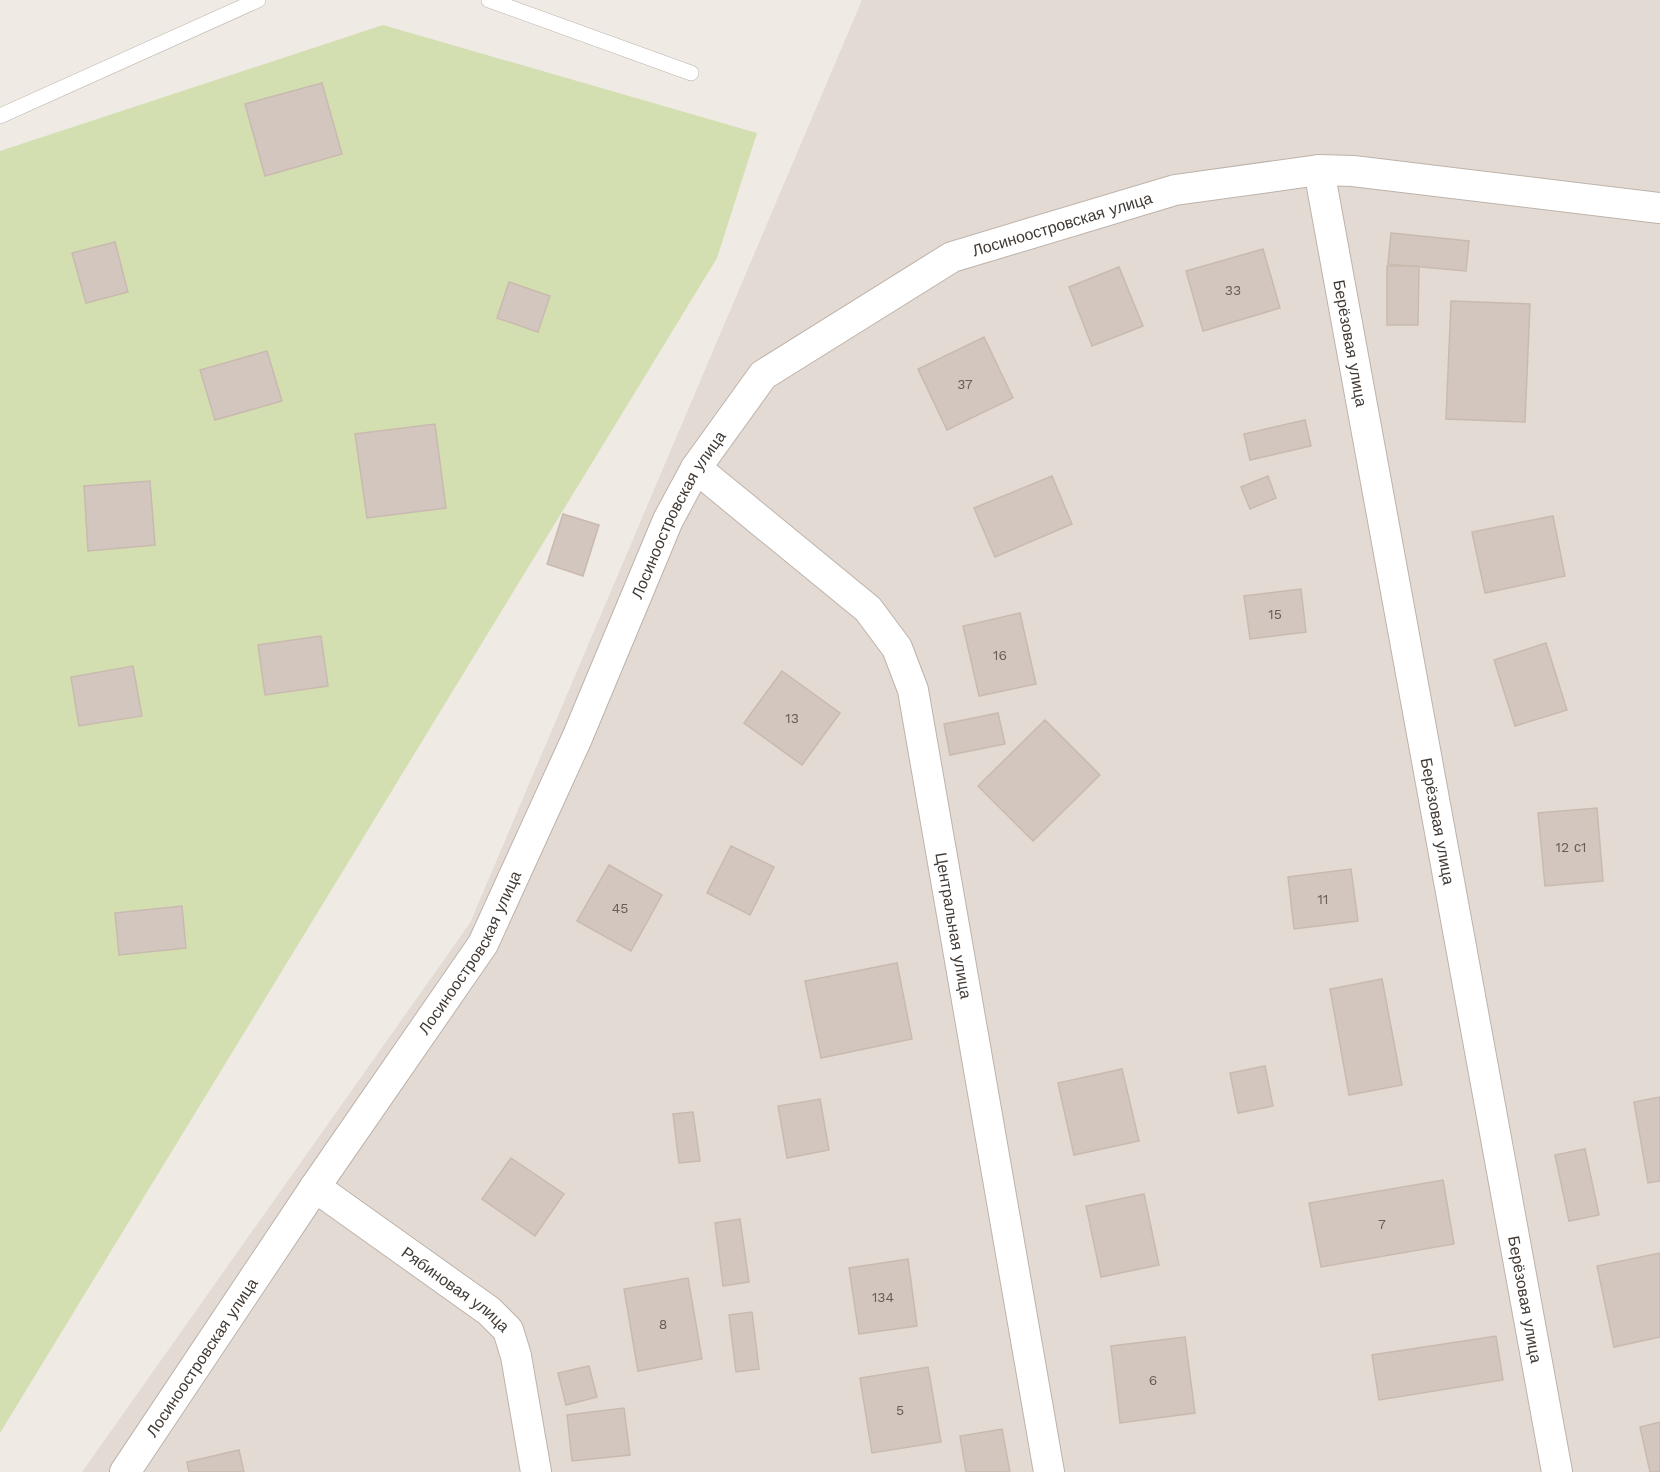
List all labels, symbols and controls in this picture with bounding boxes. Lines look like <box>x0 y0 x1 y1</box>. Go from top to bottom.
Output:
street label: Лосиноостровская улица <box>970 188 1154 260</box>
street label: Берёзовая улица <box>1329 278 1371 408</box>
house number: 33 <box>1225 282 1241 298</box>
house number: 37 <box>957 376 973 392</box>
street label: Лосиноостровская улица <box>627 427 730 601</box>
house number: 15 <box>1268 606 1282 622</box>
house number: 16 <box>993 647 1007 663</box>
house number: 13 <box>785 710 799 726</box>
street label: Берёзовая улица <box>1417 756 1458 886</box>
house number: 12 с1 <box>1556 839 1586 855</box>
street label: Центральная улица <box>931 851 976 1000</box>
street label: Лосиноостровская улица <box>415 868 525 1038</box>
house number: 11 <box>1318 891 1328 907</box>
house number: 45 <box>612 900 628 916</box>
house number: 7 <box>1378 1216 1386 1232</box>
street label: Берёзовая улица <box>1504 1234 1546 1364</box>
street label: Рябиновая улица <box>398 1243 513 1336</box>
street label: Лосиноостровская улица <box>142 1274 262 1440</box>
house number: 134 <box>872 1289 894 1305</box>
house number: 8 <box>659 1316 667 1332</box>
house number: 6 <box>1149 1372 1157 1388</box>
house number: 5 <box>896 1402 904 1418</box>

